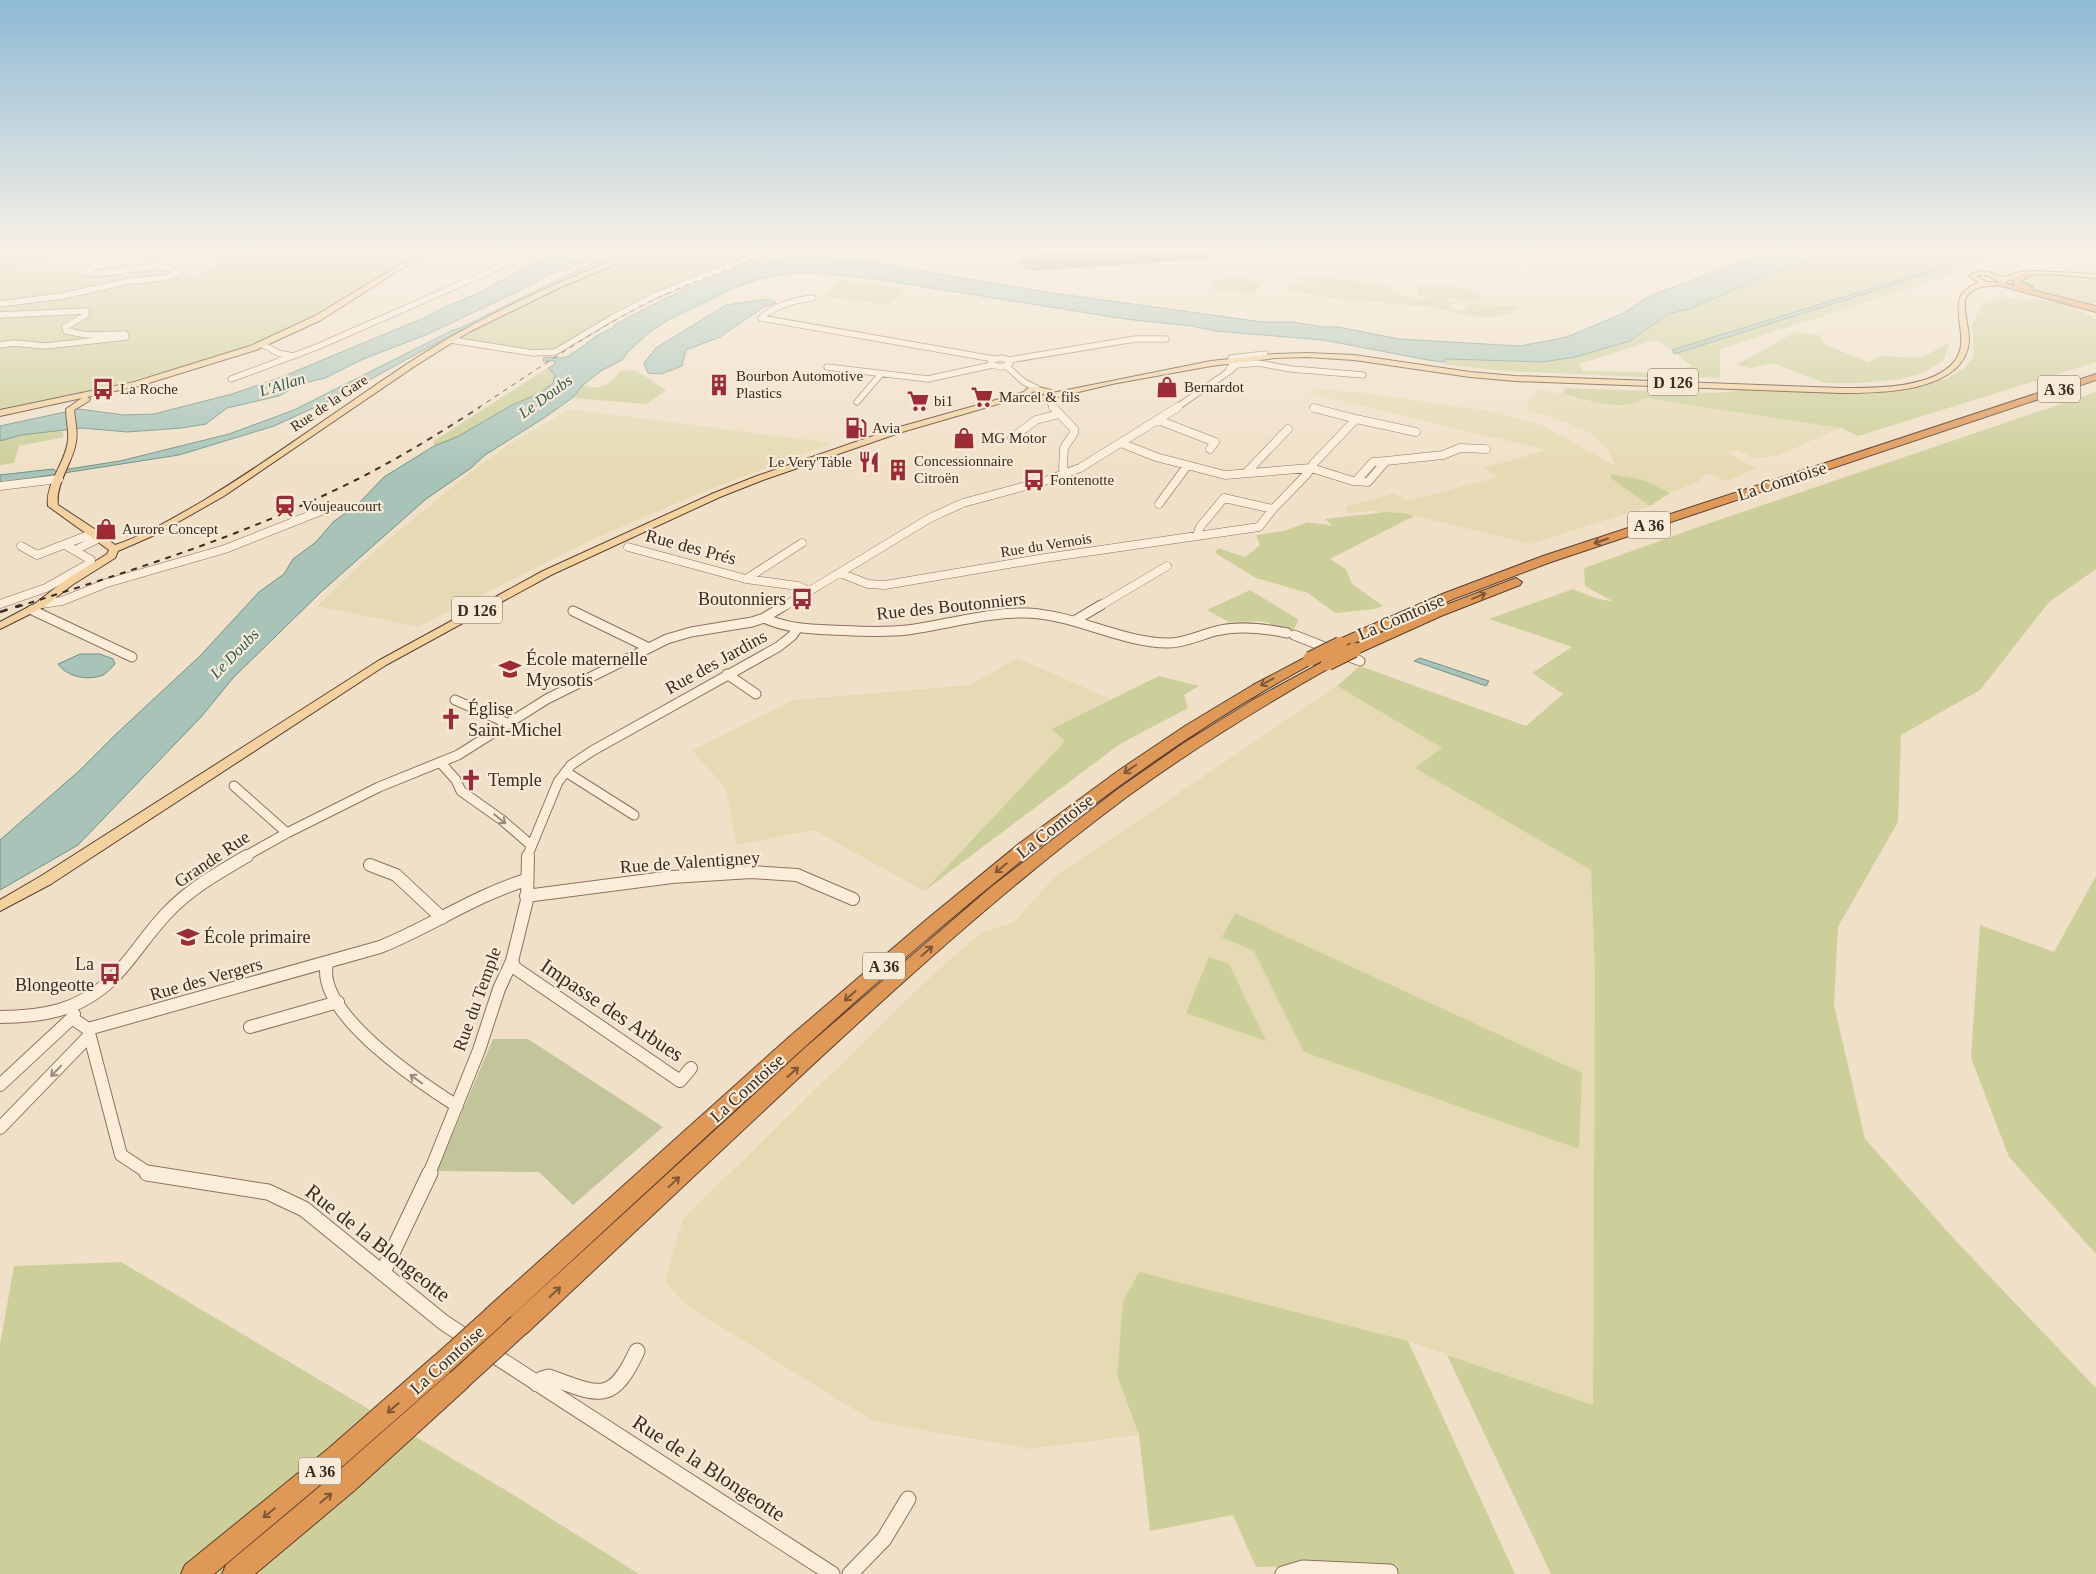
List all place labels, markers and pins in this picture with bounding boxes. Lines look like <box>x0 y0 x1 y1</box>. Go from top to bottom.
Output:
place label: Bourbon Automotive Plastics <box>736 368 863 401</box>
building icon: Bourbon Automotive Plastics <box>706 372 732 398</box>
shop icon: Bernardot <box>1154 374 1180 400</box>
bus stop icon: La Roche <box>90 376 116 402</box>
place label: Bernardot <box>1184 379 1245 395</box>
place label: La Roche <box>120 381 178 397</box>
supermarket icon: Marcel & fils <box>969 384 995 410</box>
supermarket icon: bi1 <box>905 388 931 414</box>
place label: Marcel & fils <box>999 389 1080 405</box>
place label: bi1 <box>934 393 953 409</box>
fuel station icon: Avia <box>843 415 869 441</box>
place label: Avia <box>872 420 900 436</box>
shop icon: MG Motor <box>951 425 977 451</box>
place label: MG Motor <box>981 430 1046 446</box>
restaurant icon: Le Very'Table <box>856 449 882 475</box>
place label: Concessionnaire Citroën <box>914 453 1013 486</box>
place label: Le Very'Table <box>769 454 852 470</box>
building icon: Concessionnaire Citroën <box>885 457 911 483</box>
bus stop icon: Fontenotte <box>1021 467 1047 493</box>
place label: Fontenotte <box>1050 472 1115 488</box>
station icon: Voujeaucourt <box>272 493 298 519</box>
place label: Voujeaucourt <box>302 498 383 514</box>
shop icon: Aurore Concept <box>93 516 119 542</box>
place label: Aurore Concept <box>122 521 219 537</box>
bus stop icon: Boutonniers <box>789 586 815 612</box>
place label: Boutonniers <box>698 589 786 609</box>
place label: École maternelle Myosotis <box>526 648 647 690</box>
school or university icon: École maternelle Myosotis <box>497 656 523 682</box>
place label: Église Saint-Michel <box>468 698 562 740</box>
church icon: Église Saint-Michel <box>438 706 464 732</box>
church icon: Temple <box>458 767 484 793</box>
place label: Temple <box>488 770 542 790</box>
school or university icon: École primaire <box>175 924 201 950</box>
place label: École primaire <box>204 926 310 947</box>
place label: La Blongeotte <box>15 954 94 995</box>
bus stop icon: La Blongeotte <box>97 961 123 987</box>

